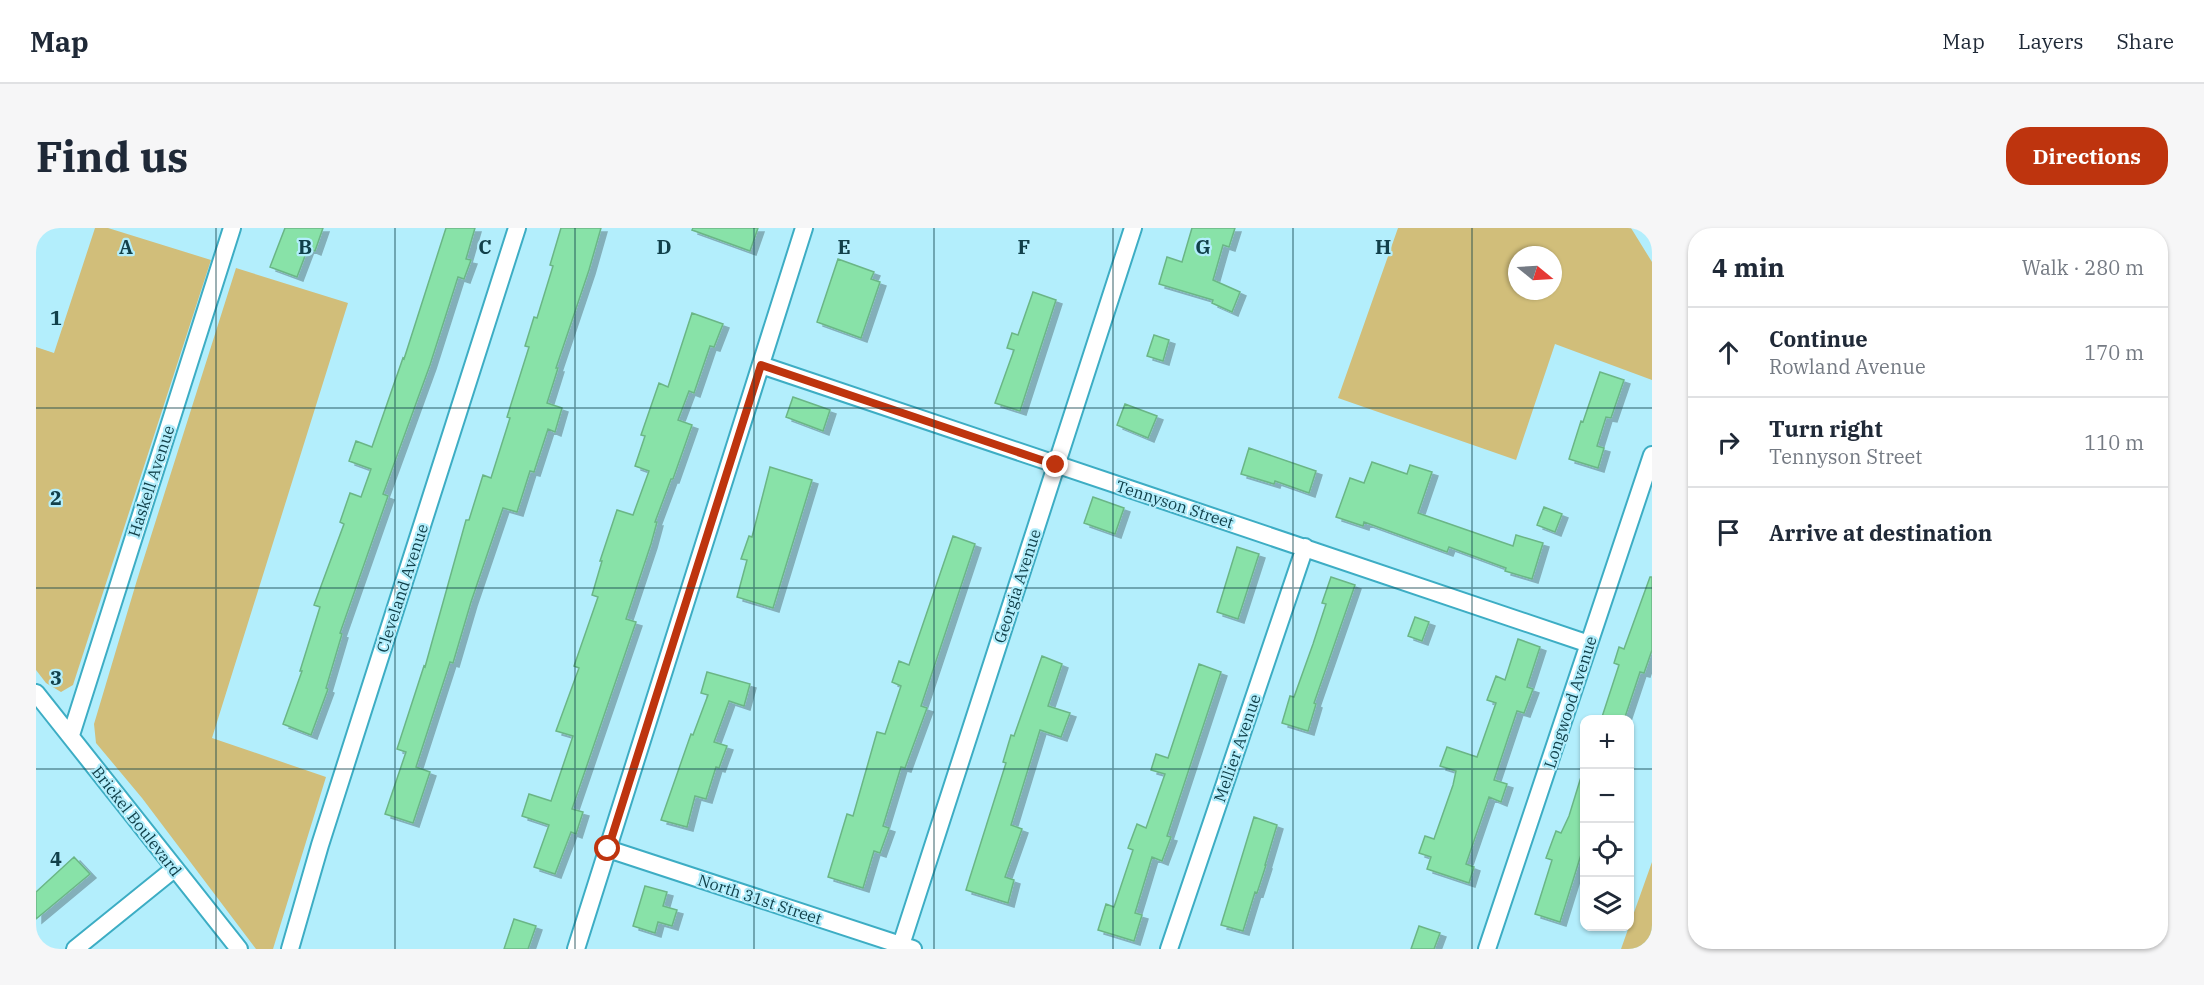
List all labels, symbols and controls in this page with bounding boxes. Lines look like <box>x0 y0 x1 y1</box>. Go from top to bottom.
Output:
text: Map <box>30 23 89 60</box>
text: Map <box>1942 27 1985 55</box>
text: Layers <box>2018 27 2084 55</box>
text: Share <box>2117 27 2174 55</box>
button: Directions <box>2006 127 2168 185</box>
text: Find us <box>36 129 188 184</box>
text: A <box>119 233 133 260</box>
text: B <box>298 233 312 260</box>
text: C <box>478 233 492 260</box>
text: D <box>656 233 672 260</box>
text: E <box>837 233 851 260</box>
text: F <box>1018 233 1030 260</box>
text: G <box>1195 233 1211 260</box>
text: H <box>1375 233 1391 260</box>
north arrow <box>1508 246 1562 300</box>
text: 4 min <box>1712 250 1785 284</box>
text: Walk · 280 m <box>2022 254 2144 281</box>
text: 1 <box>50 304 62 331</box>
text: Continue <box>1769 324 1868 353</box>
icon: ahead <box>1712 336 1745 369</box>
text: 170 m <box>2084 339 2144 366</box>
text: Rowland Avenue <box>1769 353 1926 380</box>
text: Turn right <box>1769 414 1883 443</box>
street label: Haskell Avenue <box>124 423 178 539</box>
icon: right <box>1712 426 1745 459</box>
text: 110 m <box>2084 429 2144 456</box>
text: Tennyson Street <box>1769 443 1922 470</box>
route end <box>1042 451 1068 477</box>
street label: Tennyson Street <box>1114 476 1237 533</box>
text: 2 <box>50 484 62 511</box>
icon: arrive <box>1712 516 1745 549</box>
text: Arrive at destination <box>1769 518 1992 547</box>
street label: Cleveland Avenue <box>372 521 432 655</box>
street label: Georgia Avenue <box>989 526 1045 646</box>
street label: Longwood Avenue <box>1539 633 1601 771</box>
text: 3 <box>50 664 62 691</box>
street label: Mellier Avenue <box>1209 691 1265 805</box>
map controls <box>1580 715 1634 931</box>
button: + <box>1580 715 1634 769</box>
street label: Brickel Boulevard <box>88 762 186 880</box>
button: − <box>1580 769 1634 823</box>
button: locate <box>1580 823 1634 877</box>
route start <box>594 835 620 861</box>
text: 4 <box>50 845 62 872</box>
street label: North 31st Street <box>695 870 825 929</box>
button: layers <box>1580 877 1634 931</box>

